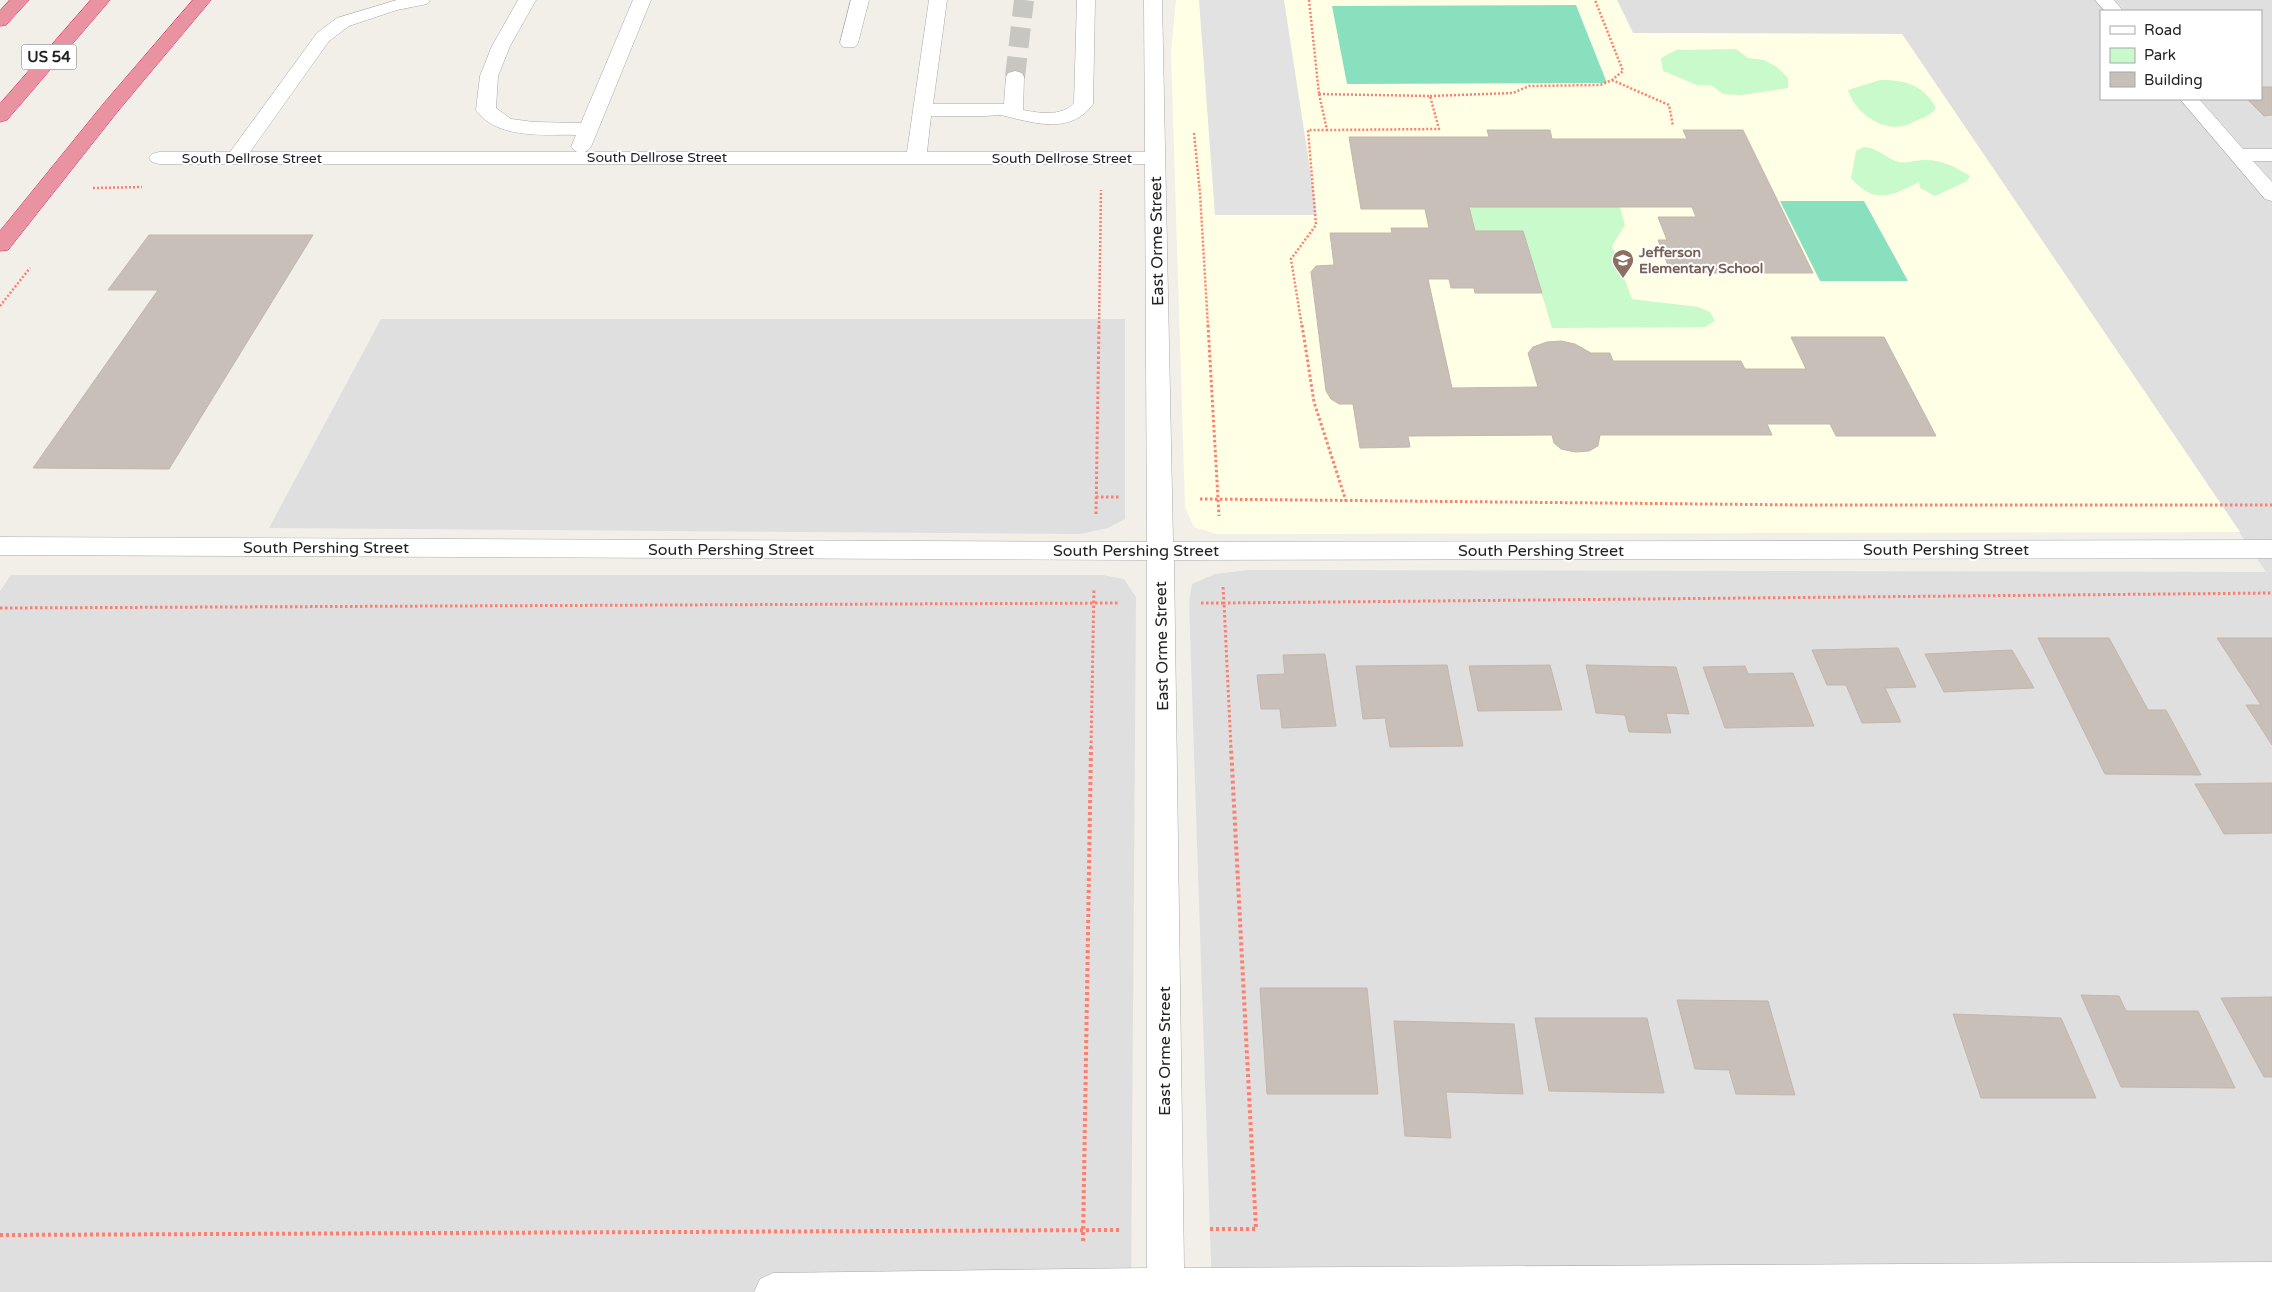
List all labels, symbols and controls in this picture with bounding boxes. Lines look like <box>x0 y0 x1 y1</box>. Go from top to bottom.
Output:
legend <box>2100 10 2262 100</box>
text: Road <box>2144 21 2182 39</box>
road number: US 54 <box>22 44 76 70</box>
text: Park <box>2144 46 2176 64</box>
text: Building <box>2144 71 2203 89</box>
street label: South Dellrose Street <box>587 149 728 166</box>
street label: South Dellrose Street <box>182 150 323 167</box>
street label: South Dellrose Street <box>992 150 1133 167</box>
street label: East Orme Street <box>1146 176 1168 306</box>
place label: Jefferson Elementary School <box>1638 244 1763 277</box>
school or university icon: Jefferson Elementary School <box>1611 248 1635 279</box>
street label: South Pershing Street <box>243 538 409 558</box>
street label: South Pershing Street <box>648 540 814 560</box>
street label: South Pershing Street <box>1863 540 2029 560</box>
street label: South Pershing Street <box>1053 541 1219 561</box>
street label: South Pershing Street <box>1458 541 1624 561</box>
street label: East Orme Street <box>1151 581 1173 711</box>
street label: East Orme Street <box>1155 986 1175 1116</box>

